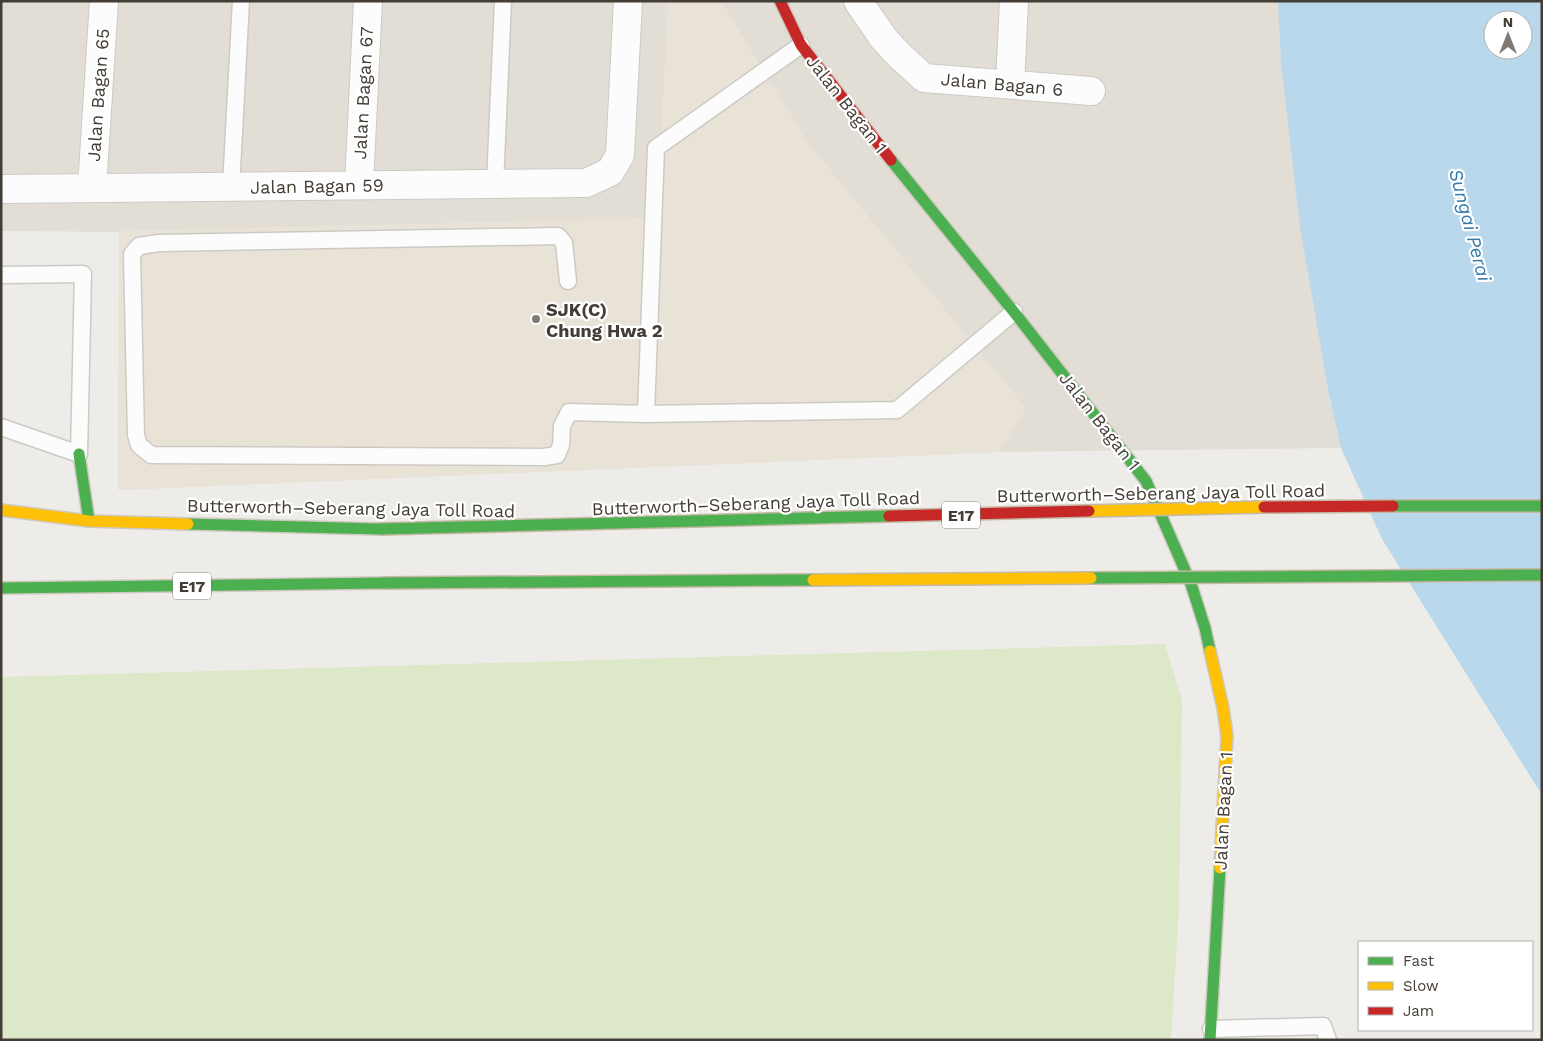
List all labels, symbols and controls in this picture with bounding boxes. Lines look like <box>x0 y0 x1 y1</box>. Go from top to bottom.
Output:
north arrow <box>1483 10 1533 60</box>
text: N <box>1503 14 1513 30</box>
street label: Jalan Bagan 67 <box>349 26 377 160</box>
street label: Jalan Bagan 65 <box>83 28 113 162</box>
street label: Jalan Bagan 1 <box>802 51 892 157</box>
street label: Jalan Bagan 6 <box>940 68 1064 100</box>
water label: Sungai Perai <box>1444 166 1496 285</box>
street label: Jalan Bagan 59 <box>250 174 384 198</box>
place label: SJK(C) Chung Hwa 2 <box>546 299 663 341</box>
marker: SJK(C) Chung Hwa 2 <box>530 313 542 325</box>
street label: Jalan Bagan 1 <box>1055 368 1145 474</box>
street label: Butterworth–Seberang Jaya Toll Road <box>997 480 1325 506</box>
street label: Butterworth–Seberang Jaya Toll Road <box>591 487 921 519</box>
street label: Butterworth–Seberang Jaya Toll Road <box>187 495 515 521</box>
road number: E17 <box>942 502 980 528</box>
road number: E17 <box>173 572 211 600</box>
street label: Jalan Bagan 1 <box>1209 751 1237 871</box>
legend <box>1358 941 1533 1031</box>
text: Fast <box>1403 952 1435 970</box>
text: Slow <box>1403 977 1439 995</box>
text: Jam <box>1403 1002 1434 1020</box>

